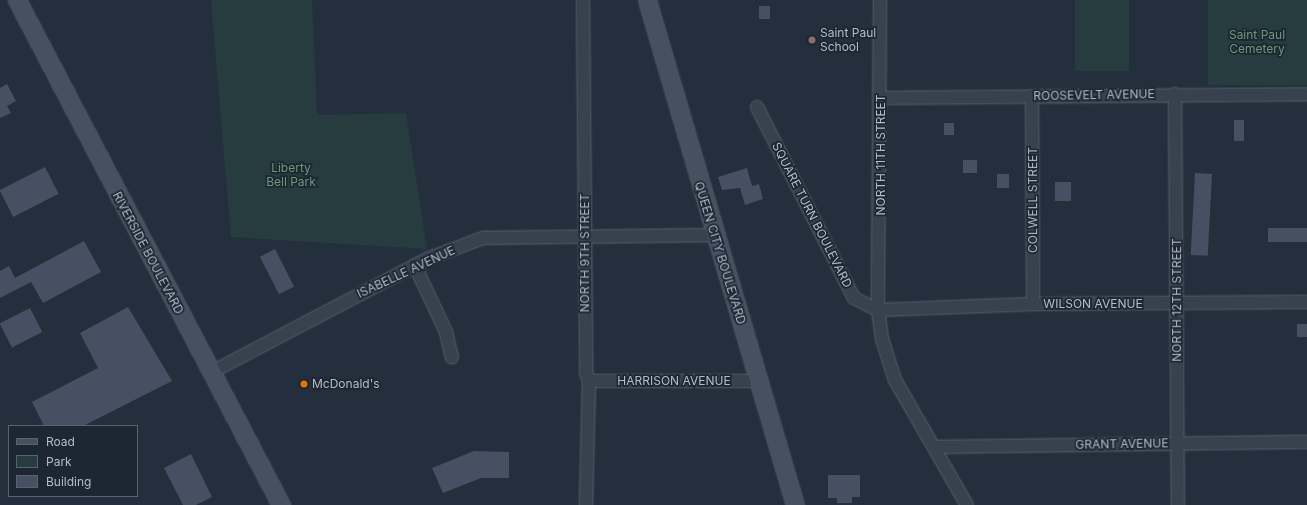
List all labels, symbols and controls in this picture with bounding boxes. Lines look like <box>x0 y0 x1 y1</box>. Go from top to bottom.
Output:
place label: Saint Paul School <box>820 26 876 54</box>
park label: Saint Paul Cemetery <box>1229 28 1285 56</box>
marker: Saint Paul School <box>807 35 817 45</box>
street label: ROOSEVELT AVENUE <box>1033 87 1155 103</box>
street label: NORTH 11TH STREET <box>874 94 888 216</box>
street label: SQUARE TURN BOULEVARD <box>769 140 855 290</box>
street label: COLWELL STREET <box>1026 147 1040 253</box>
park label: Liberty Bell Park <box>266 161 316 189</box>
street label: QUEEN CITY BOULEVARD <box>691 180 749 326</box>
street label: RIVERSIDE BOULEVARD <box>110 189 186 317</box>
street label: NORTH 9TH STREET <box>578 194 592 312</box>
street label: NORTH 12TH STREET <box>1170 238 1184 362</box>
street label: ISABELLE AVENUE <box>355 243 457 301</box>
street label: WILSON AVENUE <box>1043 297 1143 311</box>
street label: HARRISON AVENUE <box>617 374 731 388</box>
place label: McDonald's <box>312 377 380 391</box>
marker: McDonald's <box>299 379 309 389</box>
legend <box>8 425 138 497</box>
text: Road <box>46 434 75 449</box>
street label: GRANT AVENUE <box>1075 436 1169 452</box>
text: Park <box>46 454 72 469</box>
text: Building <box>46 474 91 489</box>

